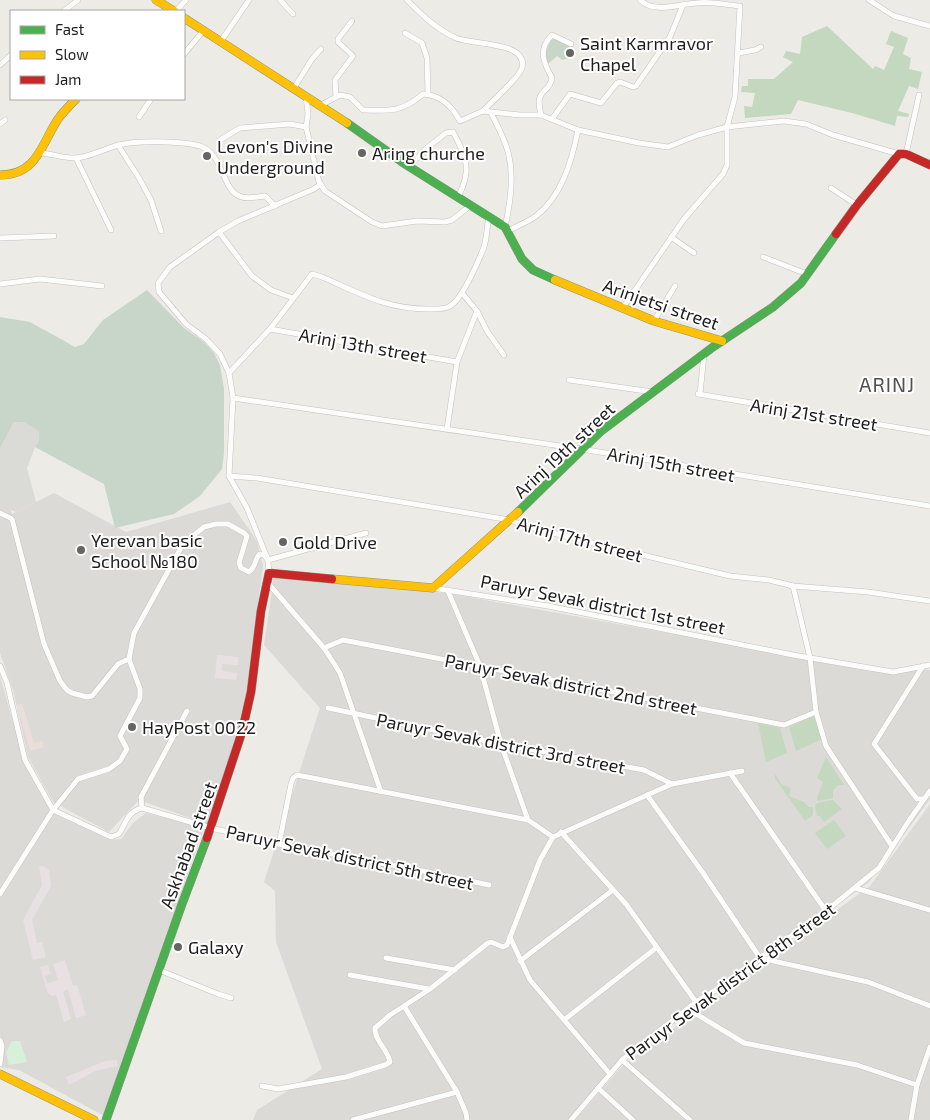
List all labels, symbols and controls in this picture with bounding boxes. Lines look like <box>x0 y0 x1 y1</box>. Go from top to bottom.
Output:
legend <box>10 10 185 100</box>
text: Fast <box>55 20 85 38</box>
place label: Saint Karmravor Chapel <box>580 32 713 75</box>
text: Slow <box>55 45 89 63</box>
marker: Saint Karmravor Chapel <box>564 47 576 59</box>
text: Jam <box>55 70 81 88</box>
place label: Levon's Divine Underground <box>217 135 333 178</box>
place label: Aring churche <box>372 142 485 164</box>
marker: Aring churche <box>356 147 368 159</box>
marker: Levon's Divine Underground <box>201 150 213 162</box>
street label: Arinjetsi street <box>600 274 722 334</box>
street label: Arinj 13th street <box>297 323 429 367</box>
district label: ARINJ <box>859 372 915 396</box>
street label: Arinj 21st street <box>749 393 879 435</box>
street label: Arinj 19th street <box>509 398 619 502</box>
street label: Arinj 15th street <box>605 442 737 486</box>
street label: Arinj 17th street <box>515 512 645 566</box>
place label: Yerevan basic School №180 <box>91 529 203 572</box>
place label: Gold Drive <box>293 531 377 553</box>
marker: Gold Drive <box>277 536 289 548</box>
marker: Yerevan basic School №180 <box>75 544 87 556</box>
street label: Paruyr Sevak district 1st street <box>479 569 727 639</box>
street label: Paruyr Sevak district 2nd street <box>443 649 699 719</box>
street label: Paruyr Sevak district 3rd street <box>375 708 627 778</box>
place label: HayPost 0022 <box>142 716 256 738</box>
marker: HayPost 0022 <box>126 721 138 733</box>
street label: Askhabad street <box>155 778 221 911</box>
street label: Paruyr Sevak district 5th street <box>224 820 476 894</box>
street label: Paruyr Sevak district 8th street <box>621 897 839 1065</box>
place label: Galaxy <box>188 936 244 958</box>
marker: Galaxy <box>172 941 184 953</box>

